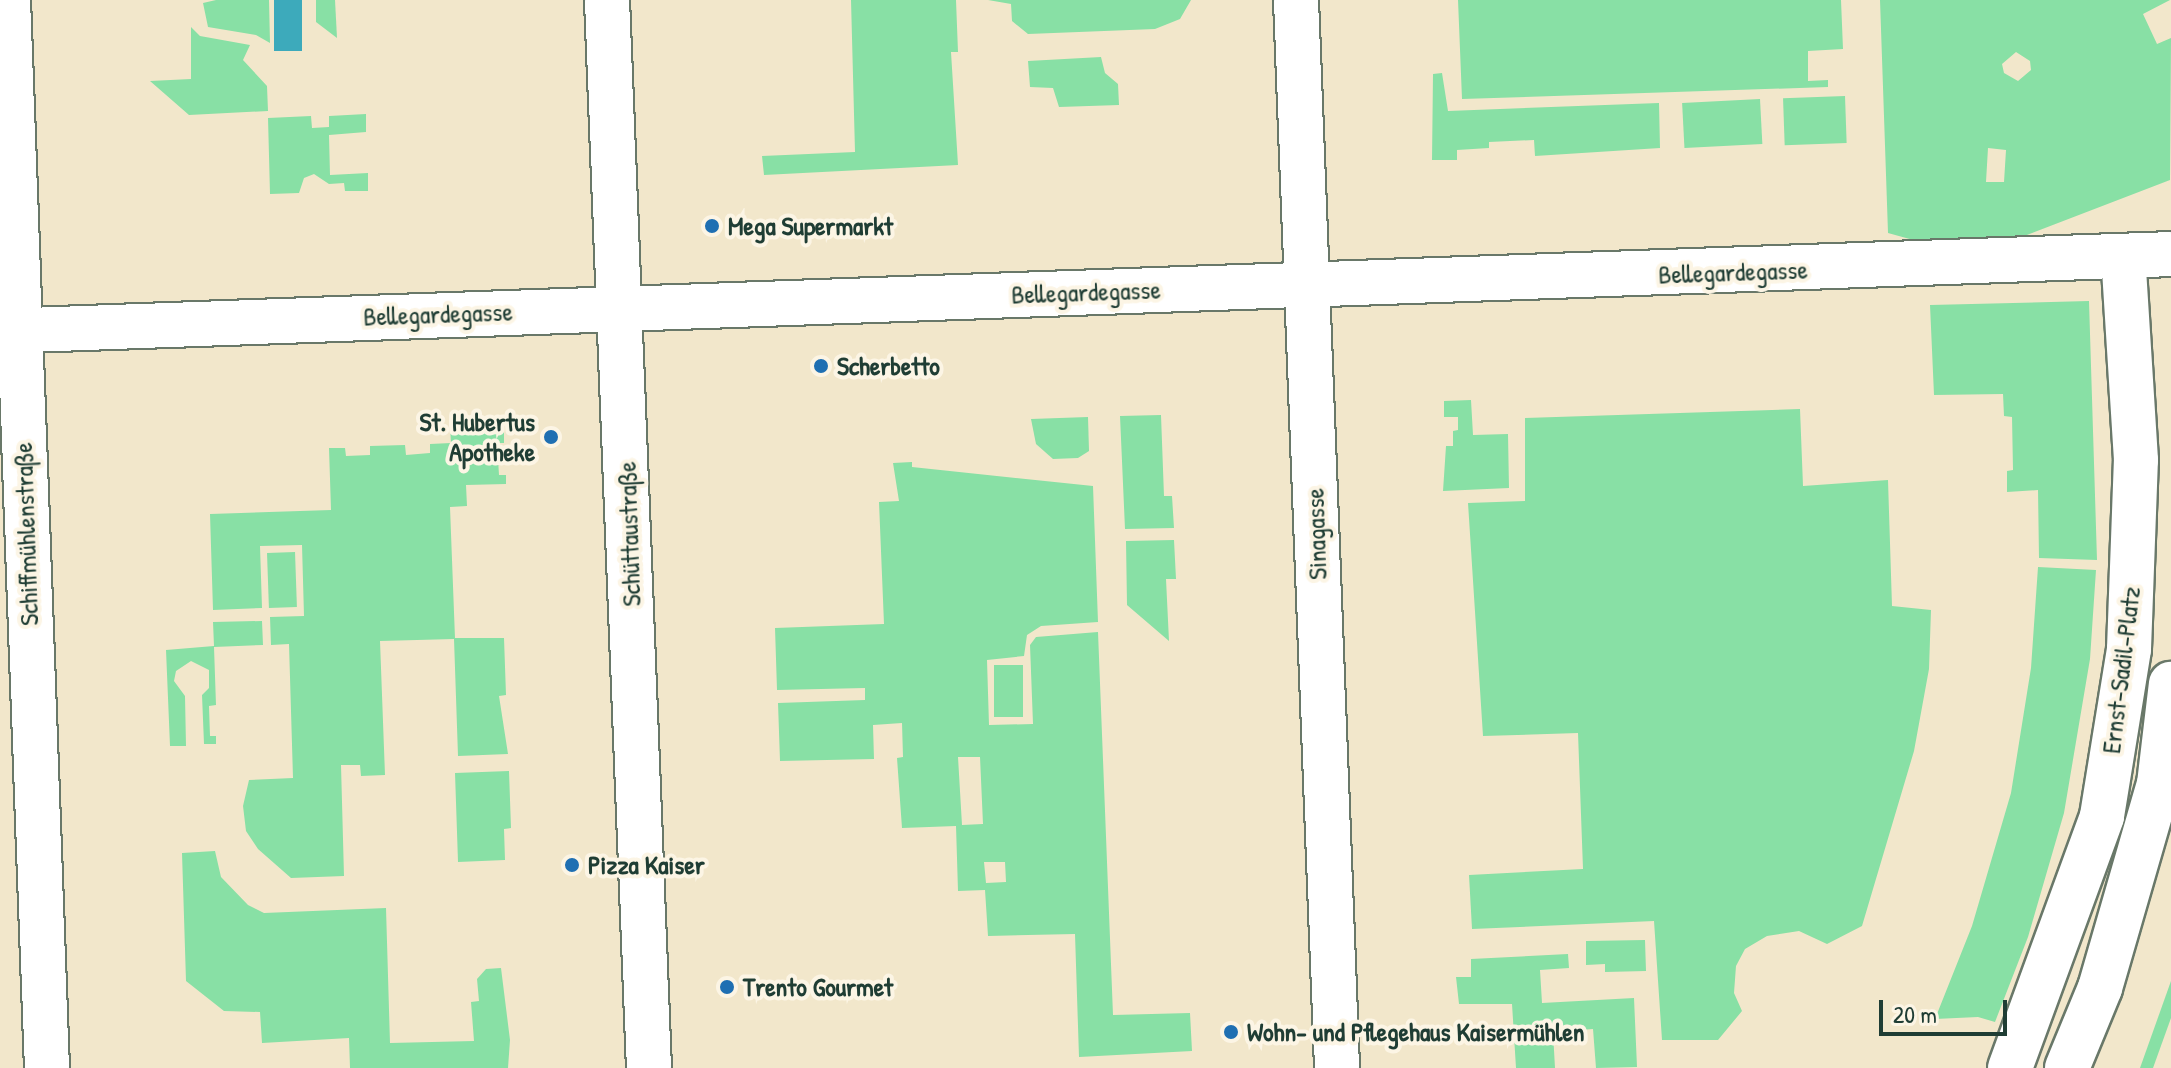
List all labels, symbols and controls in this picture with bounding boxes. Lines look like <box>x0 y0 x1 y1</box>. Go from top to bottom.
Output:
place label: Mega Supermarkt <box>728 210 893 242</box>
marker: Mega Supermarkt <box>703 217 721 235</box>
street label: Bellegardegasse <box>1658 254 1808 290</box>
street label: Bellegardegasse <box>1011 274 1161 310</box>
street label: Bellegardegasse <box>363 296 513 332</box>
place label: Scherbetto <box>837 350 940 382</box>
marker: Scherbetto <box>812 357 830 375</box>
place label: St. Hubertus Apotheke <box>420 406 535 468</box>
marker: St. Hubertus Apotheke <box>542 428 560 446</box>
street label: Schiffmühlenstraße <box>7 442 45 626</box>
street label: Schüttaustraße <box>611 461 647 607</box>
street label: Sinagasse <box>1299 488 1333 580</box>
street label: Ernst-Sadil-Platz <box>2095 585 2147 755</box>
place label: Pizza Kaiser <box>588 849 705 881</box>
marker: Pizza Kaiser <box>563 856 581 874</box>
place label: Trento Gourmet <box>743 971 893 1003</box>
marker: Trento Gourmet <box>718 978 736 996</box>
scale bar <box>1883 984 2011 1034</box>
text: 20 m <box>1893 998 1937 1030</box>
place label: Wohn- und Pflegehaus Kaisermühlen <box>1247 1016 1585 1048</box>
marker: Wohn- und Pflegehaus Kaisermühlen <box>1222 1023 1240 1041</box>

